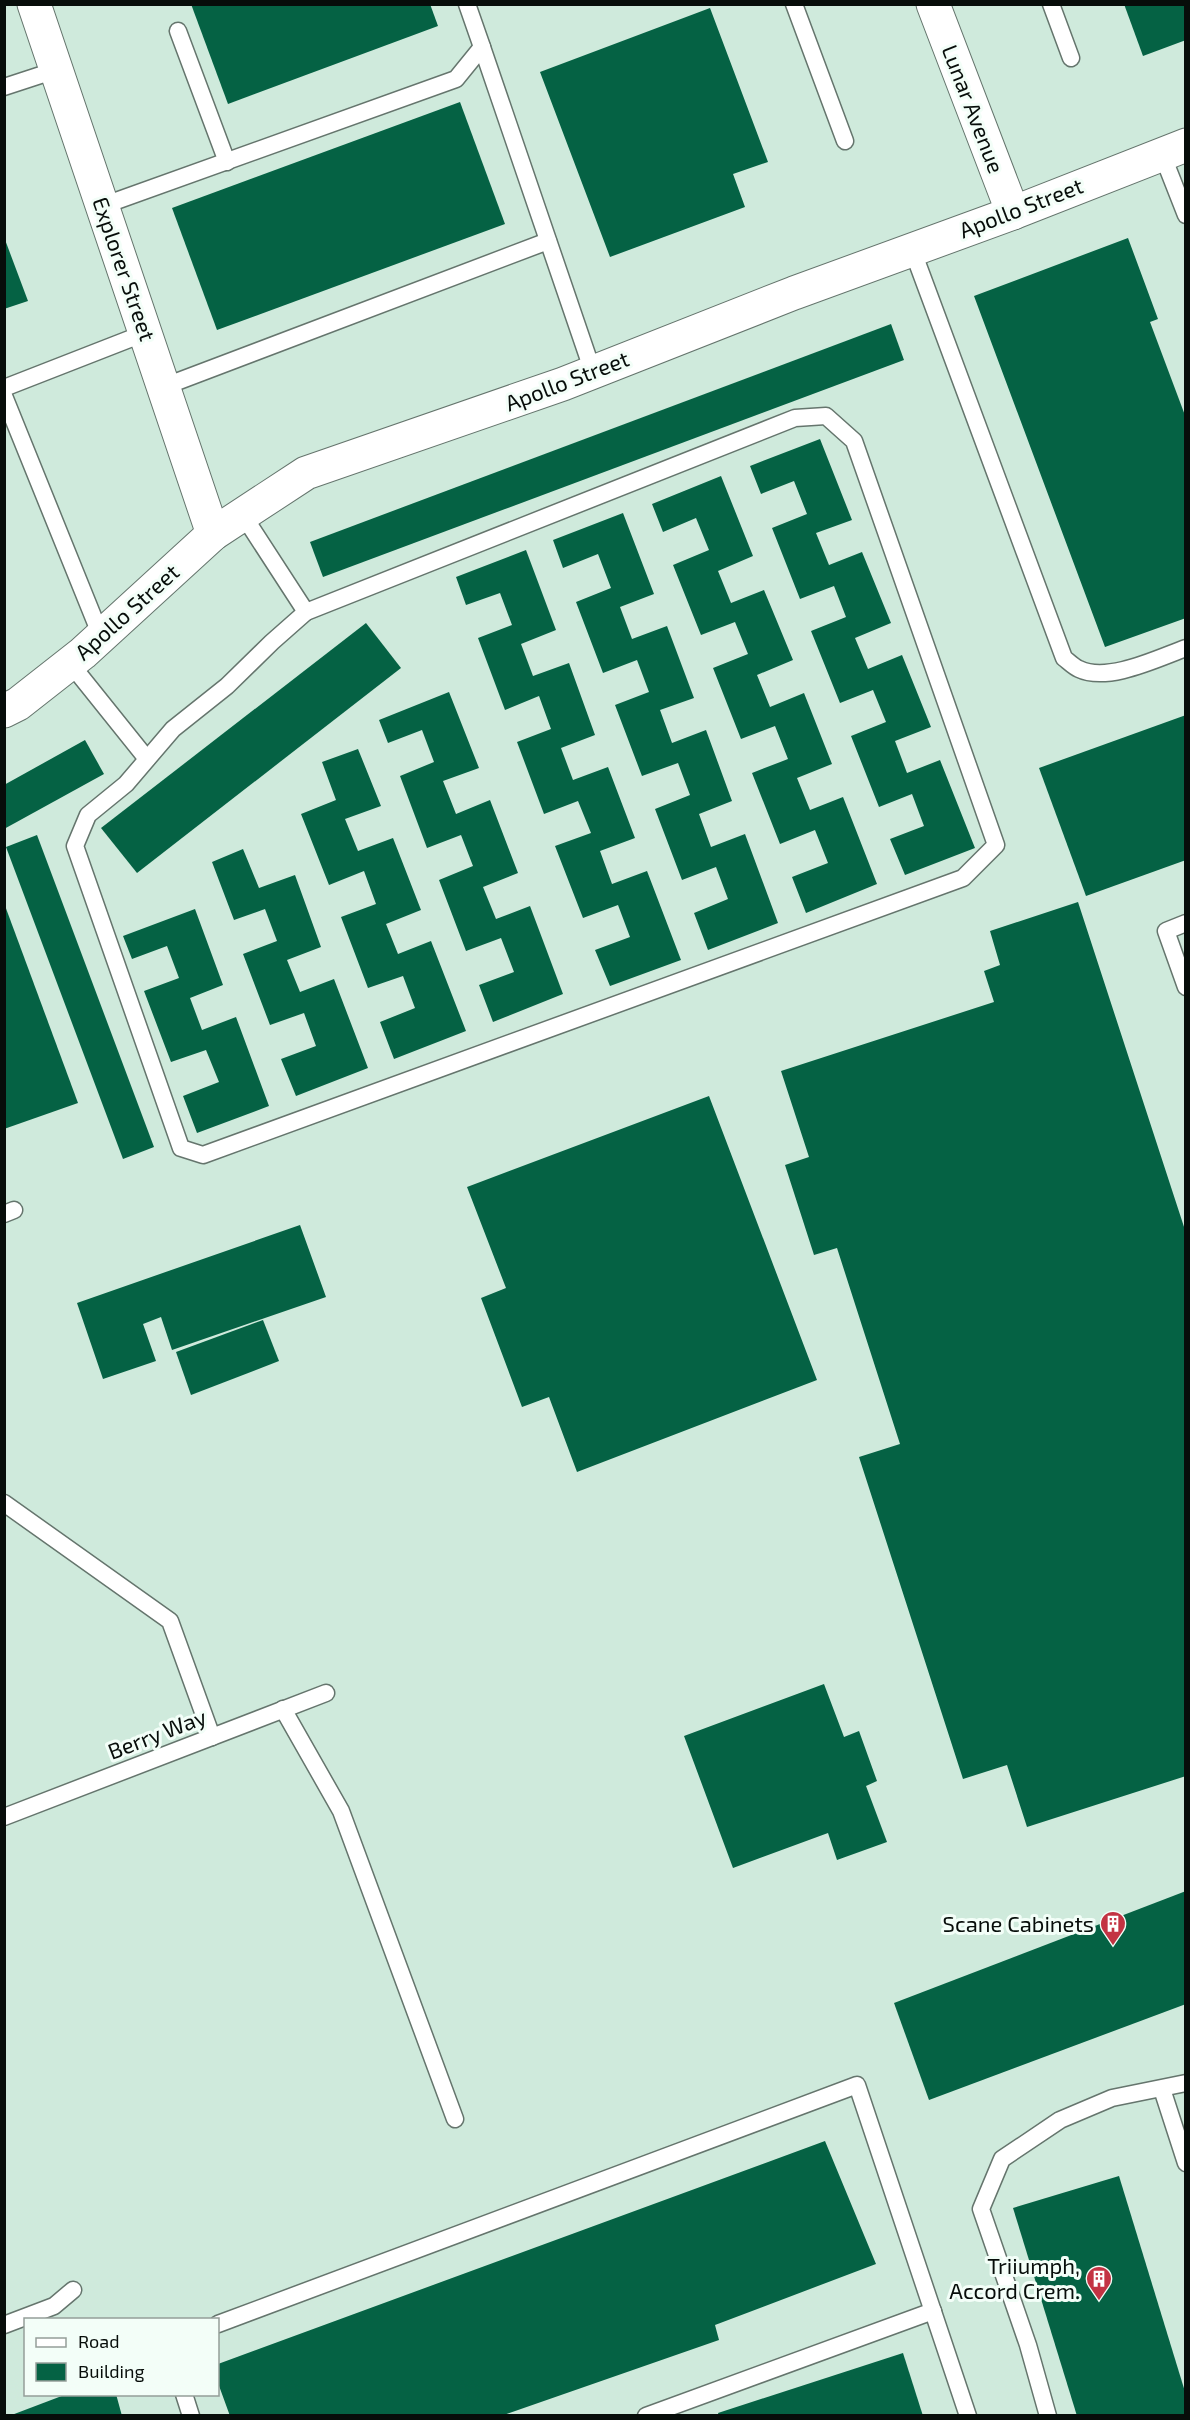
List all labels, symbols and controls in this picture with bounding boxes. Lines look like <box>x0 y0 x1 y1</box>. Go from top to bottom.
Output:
street label: Lunar Avenue <box>938 41 1010 176</box>
street label: Apollo Street <box>955 172 1086 243</box>
street label: Explorer Street <box>88 193 162 344</box>
street label: Apollo Street <box>501 345 632 416</box>
street label: Apollo Street <box>69 558 184 665</box>
street label: Berry Way <box>104 1702 210 1764</box>
building icon: Scane Cabinets <box>1098 1909 1128 1947</box>
place label: Scane Cabinets <box>943 1910 1094 1936</box>
place label: Triiumph, Accord Crem. <box>949 2252 1080 2303</box>
building icon: Triiumph, Accord Crem. <box>1084 2264 1114 2302</box>
legend <box>24 2318 219 2396</box>
text: Road <box>78 2330 119 2352</box>
text: Building <box>78 2360 145 2382</box>

